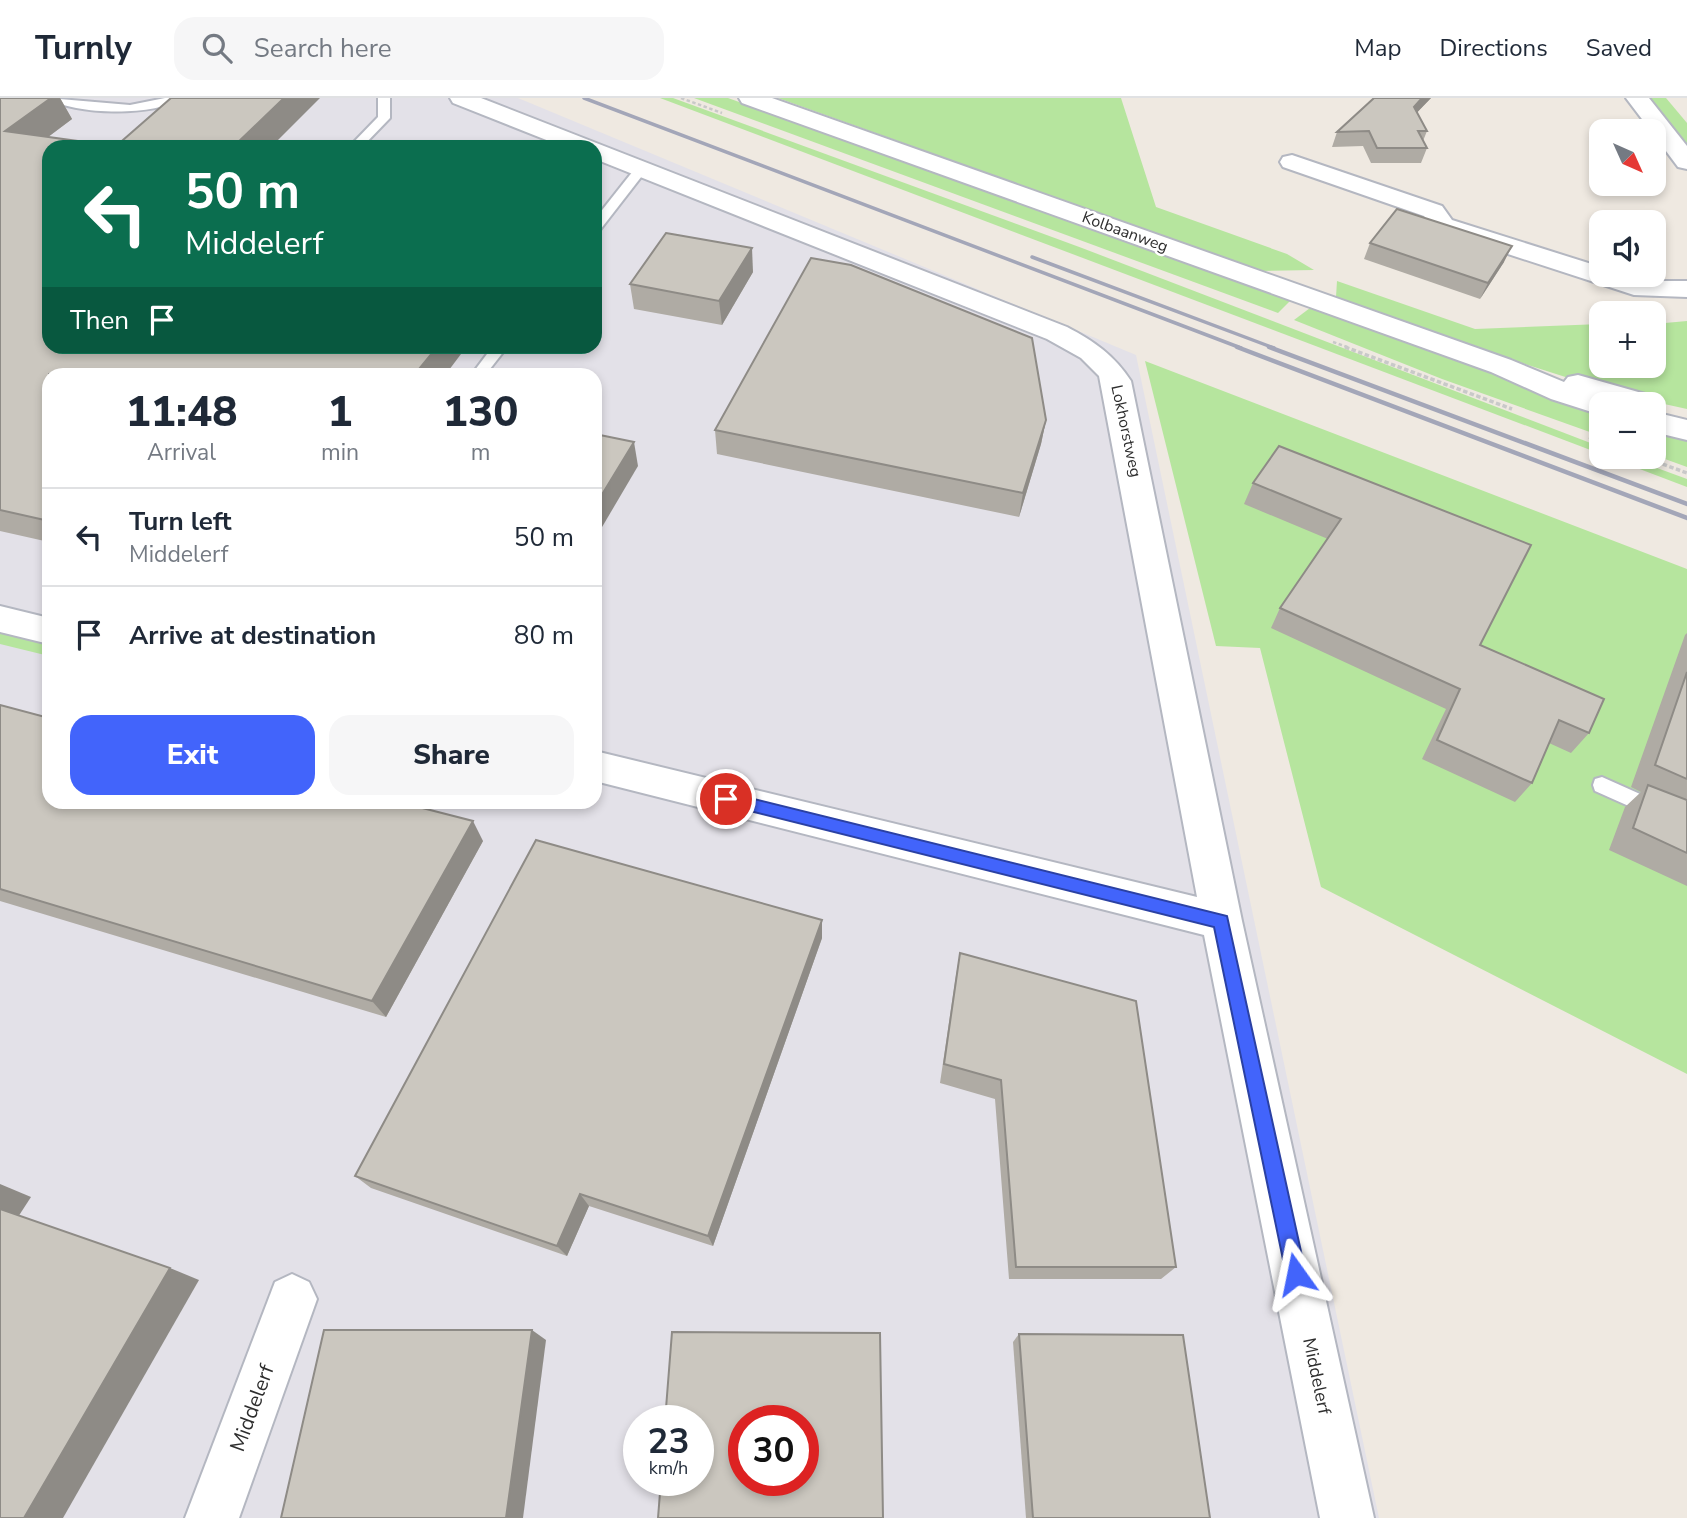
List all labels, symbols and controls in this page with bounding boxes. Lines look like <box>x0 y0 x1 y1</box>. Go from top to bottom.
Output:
search box <box>174 17 664 80</box>
text: Turnly <box>35 26 132 71</box>
icon: search <box>198 29 236 67</box>
text: Search here <box>254 31 392 66</box>
text: Map <box>1354 32 1401 64</box>
text: Directions <box>1439 32 1548 64</box>
text: Saved <box>1586 32 1652 64</box>
north arrow <box>1589 119 1666 196</box>
map controls <box>1589 119 1666 469</box>
text: 50 m <box>185 158 300 225</box>
icon: left <box>70 168 161 259</box>
street label: Kolbaanweg <box>1079 206 1171 258</box>
button: sound <box>1589 210 1666 287</box>
text: Middelerf <box>185 222 323 265</box>
icon: arrive <box>143 301 181 339</box>
button: + <box>1589 301 1666 378</box>
text: Then <box>70 303 129 338</box>
street label: Lokhorstweg <box>1106 383 1146 479</box>
text: 11:48 <box>126 384 237 441</box>
text: 1 <box>327 384 353 441</box>
text: 130 <box>443 384 518 441</box>
button: − <box>1589 392 1666 469</box>
text: Arrival <box>147 437 216 468</box>
text: min <box>321 437 359 468</box>
text: m <box>471 437 490 468</box>
text: Turn left <box>129 504 232 539</box>
icon: left <box>70 518 108 556</box>
text: 50 m <box>514 520 574 555</box>
text: Middelerf <box>129 539 229 570</box>
icon: arrive <box>70 616 108 654</box>
text: Arrive at destination <box>129 618 376 653</box>
text: 80 m <box>514 618 574 653</box>
button: Exit <box>70 715 315 795</box>
button: Share <box>329 715 574 795</box>
pin <box>696 769 756 829</box>
icon: arrive <box>707 780 745 818</box>
position arrow <box>1259 1237 1333 1311</box>
street label: Middelerf <box>1297 1335 1337 1418</box>
street label: Middelerf <box>223 1360 281 1455</box>
speed limit sign: 30 <box>728 1405 819 1496</box>
text: 23 <box>647 1418 690 1465</box>
text: km/h <box>649 1456 688 1480</box>

